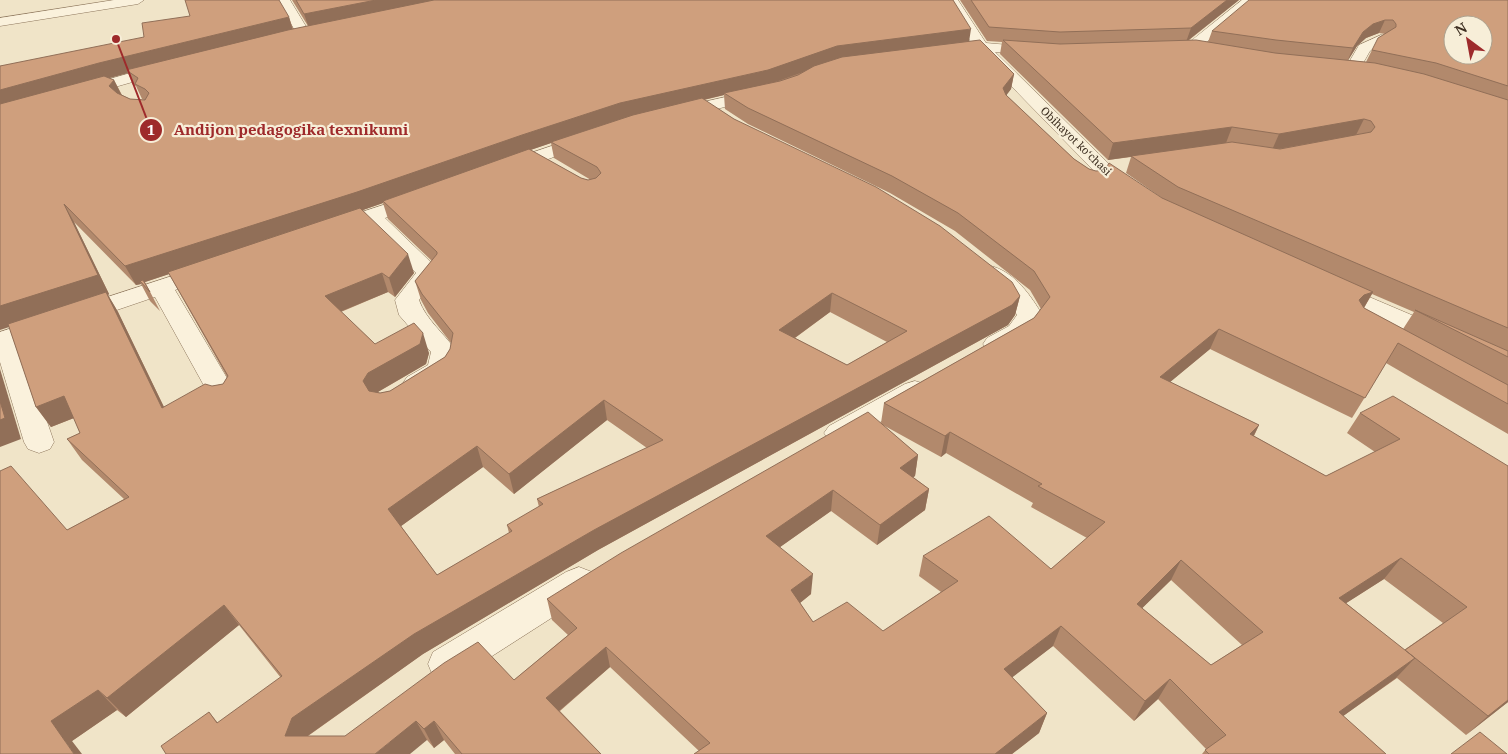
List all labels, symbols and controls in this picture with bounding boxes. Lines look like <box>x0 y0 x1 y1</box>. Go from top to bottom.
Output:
north arrow <box>1443 15 1493 65</box>
text: N <box>1451 18 1471 40</box>
street label: Obihayot koʻchasi <box>1038 103 1115 179</box>
callout: Andijon pedagogika texnikumi <box>138 115 418 145</box>
text: 1 <box>147 119 155 139</box>
text: Andijon pedagogika texnikumi <box>174 119 409 139</box>

